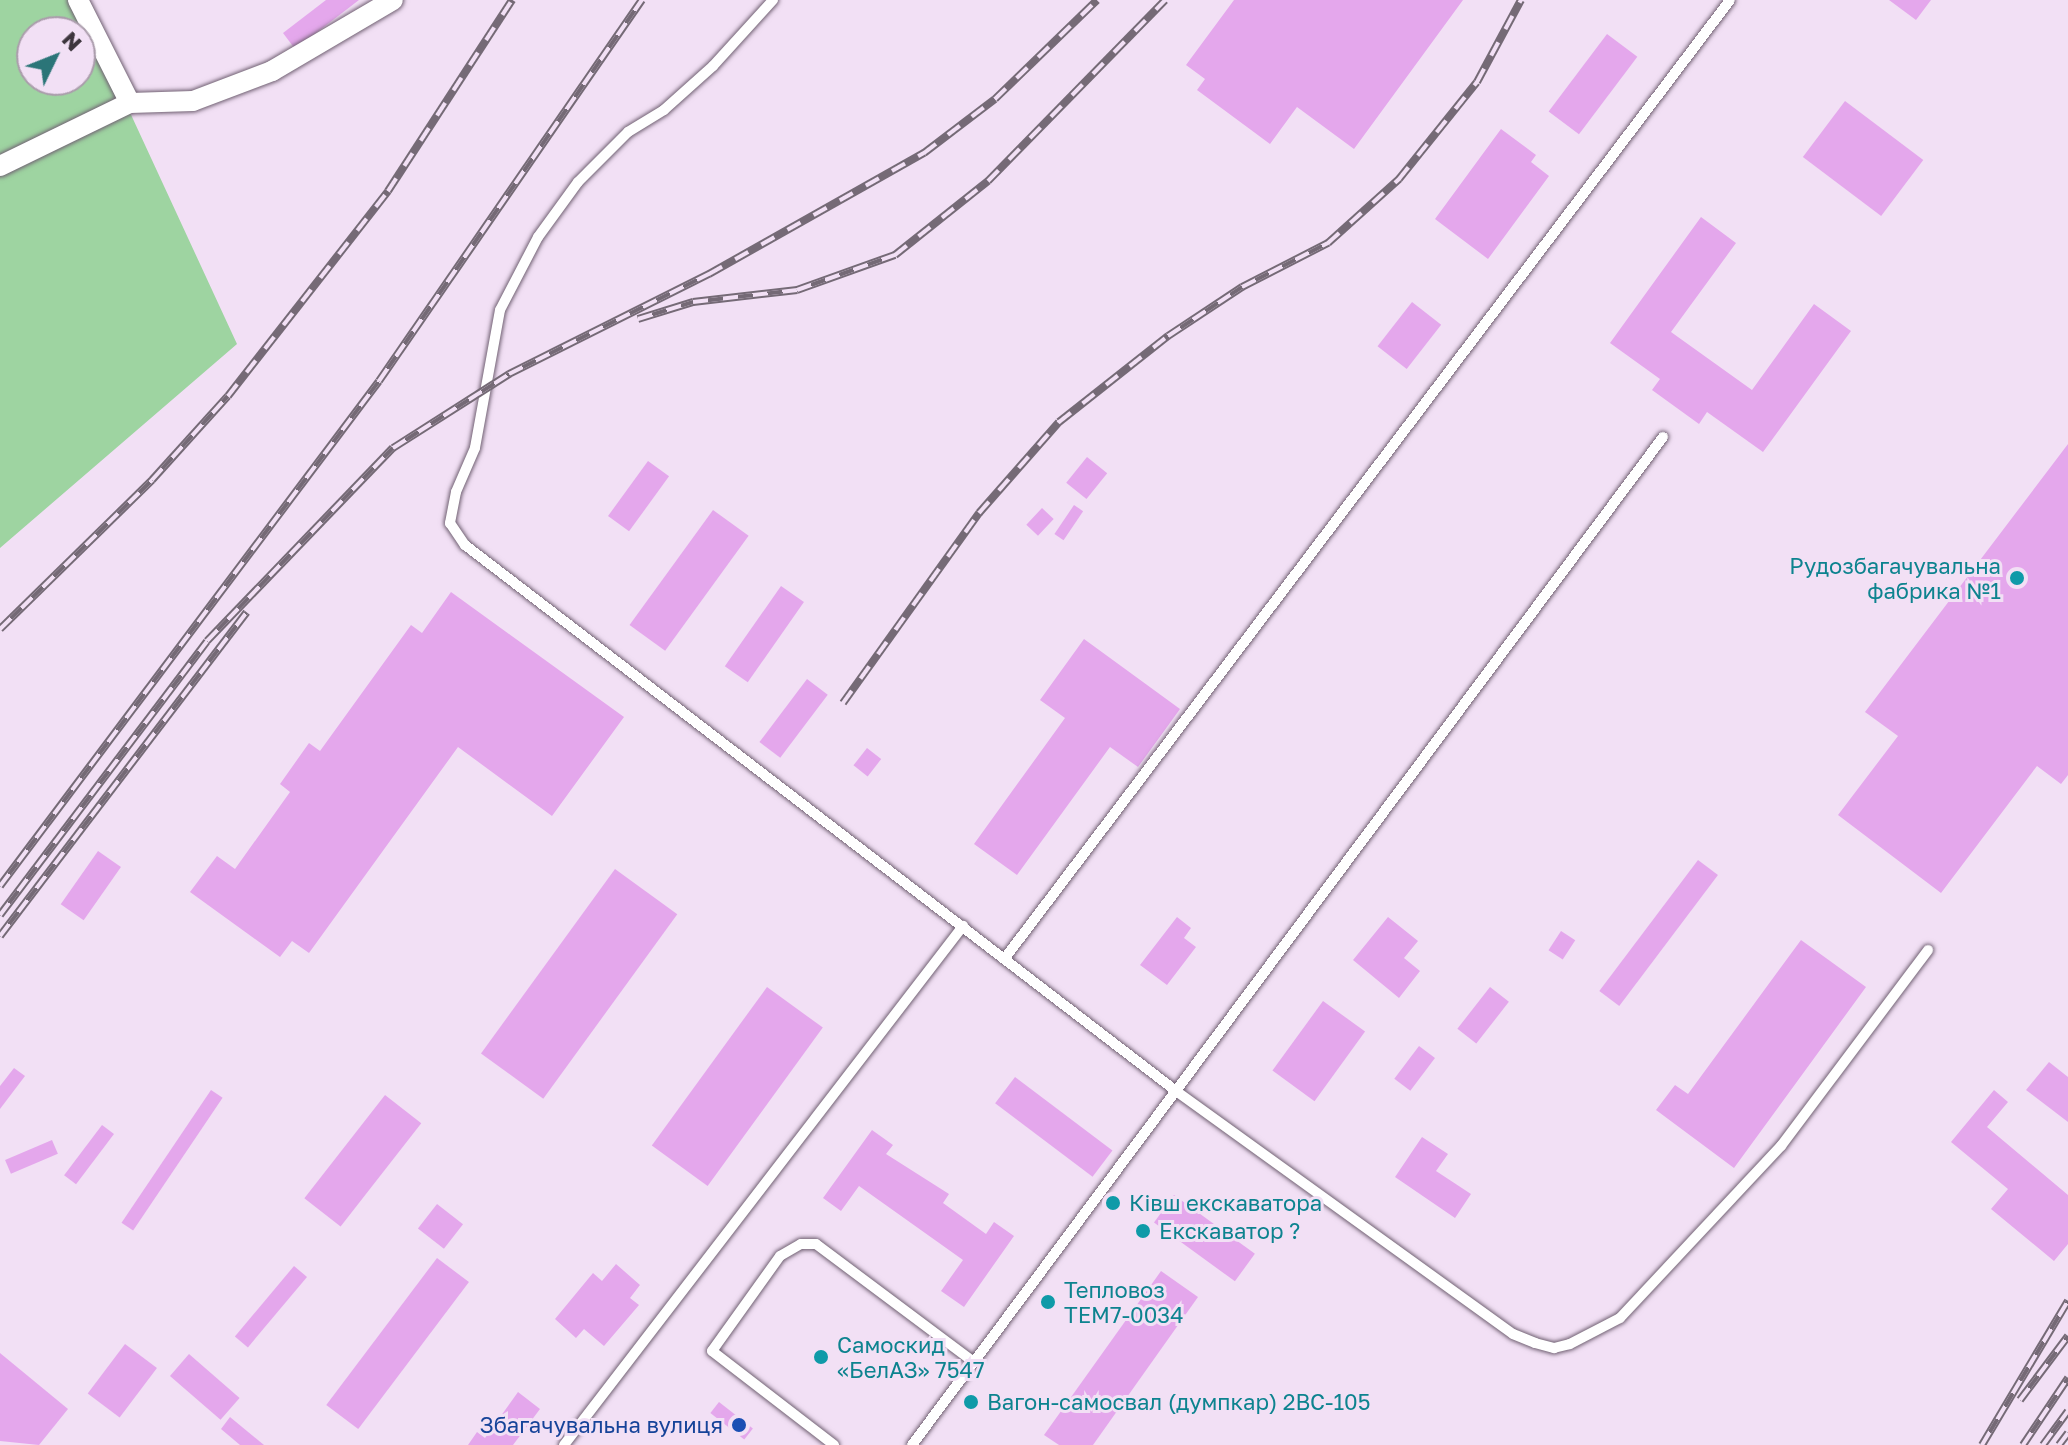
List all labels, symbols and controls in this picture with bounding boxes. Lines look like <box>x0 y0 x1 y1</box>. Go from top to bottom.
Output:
north arrow <box>16 16 96 96</box>
text: N <box>57 25 88 56</box>
place label: Рудозбагачувальна фабрика №1 <box>1789 552 2001 604</box>
marker: Рудозбагачувальна фабрика №1 <box>2008 569 2026 587</box>
place label: Ківш екскаватора <box>1129 1190 1322 1216</box>
marker: Ківш екскаватора <box>1104 1194 1122 1212</box>
place label: Екскаватор ? <box>1159 1218 1300 1244</box>
marker: Екскаватор ? <box>1134 1222 1152 1240</box>
place label: Тепловоз ТЕМ7-0034 <box>1064 1276 1184 1328</box>
marker: Тепловоз ТЕМ7-0034 <box>1039 1293 1057 1311</box>
place label: Самоскид «БелАЗ» 7547 <box>837 1331 985 1382</box>
marker: Самоскид «БелАЗ» 7547 <box>812 1348 830 1366</box>
place label: Вагон-самосвал (думпкар) 2ВС-105 <box>987 1389 1370 1415</box>
marker: Вагон-самосвал (думпкар) 2ВС-105 <box>962 1393 980 1411</box>
place label: Збагачувальна вулиця <box>480 1412 723 1438</box>
marker: Збагачувальна вулиця <box>730 1416 748 1434</box>

